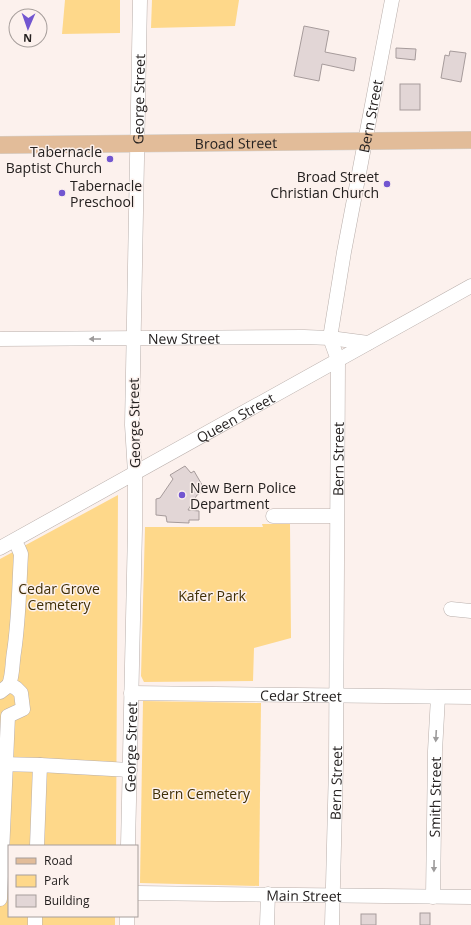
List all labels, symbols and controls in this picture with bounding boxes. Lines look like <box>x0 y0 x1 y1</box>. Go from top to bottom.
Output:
north arrow <box>8 8 48 48</box>
text: N <box>23 31 32 46</box>
street label: George Street <box>128 54 148 145</box>
street label: Bern Street <box>354 78 386 154</box>
street label: Broad Street <box>195 133 277 152</box>
place label: Tabernacle Baptist Church <box>6 142 102 177</box>
marker: Tabernacle Baptist Church <box>105 154 115 164</box>
place label: Broad Street Christian Church <box>270 167 379 202</box>
place label: Tabernacle Preschool <box>70 176 142 211</box>
marker: Broad Street Christian Church <box>382 179 392 189</box>
marker: Tabernacle Preschool <box>57 188 67 198</box>
street label: New Street <box>148 328 220 348</box>
one-way arrow <box>88 336 101 342</box>
street label: George Street <box>124 378 144 468</box>
street label: Queen Street <box>193 388 278 447</box>
street label: Bern Street <box>328 422 347 496</box>
place label: New Bern Police Department <box>190 478 296 513</box>
marker: New Bern Police Department <box>177 490 187 500</box>
park label: Cedar Grove Cemetery <box>18 579 100 614</box>
park label: Kafer Park <box>178 586 246 605</box>
street label: Cedar Street <box>260 685 342 705</box>
street label: George Street <box>120 702 141 792</box>
one-way arrow <box>433 730 439 743</box>
street label: Bern Street <box>325 746 346 820</box>
street label: Smith Street <box>424 757 444 837</box>
park label: Bern Cemetery <box>152 784 251 803</box>
legend <box>8 845 138 917</box>
text: Road <box>44 852 73 869</box>
one-way arrow <box>431 860 437 873</box>
text: Park <box>44 872 70 889</box>
street label: Main Street <box>266 885 342 905</box>
text: Building <box>44 892 90 909</box>

